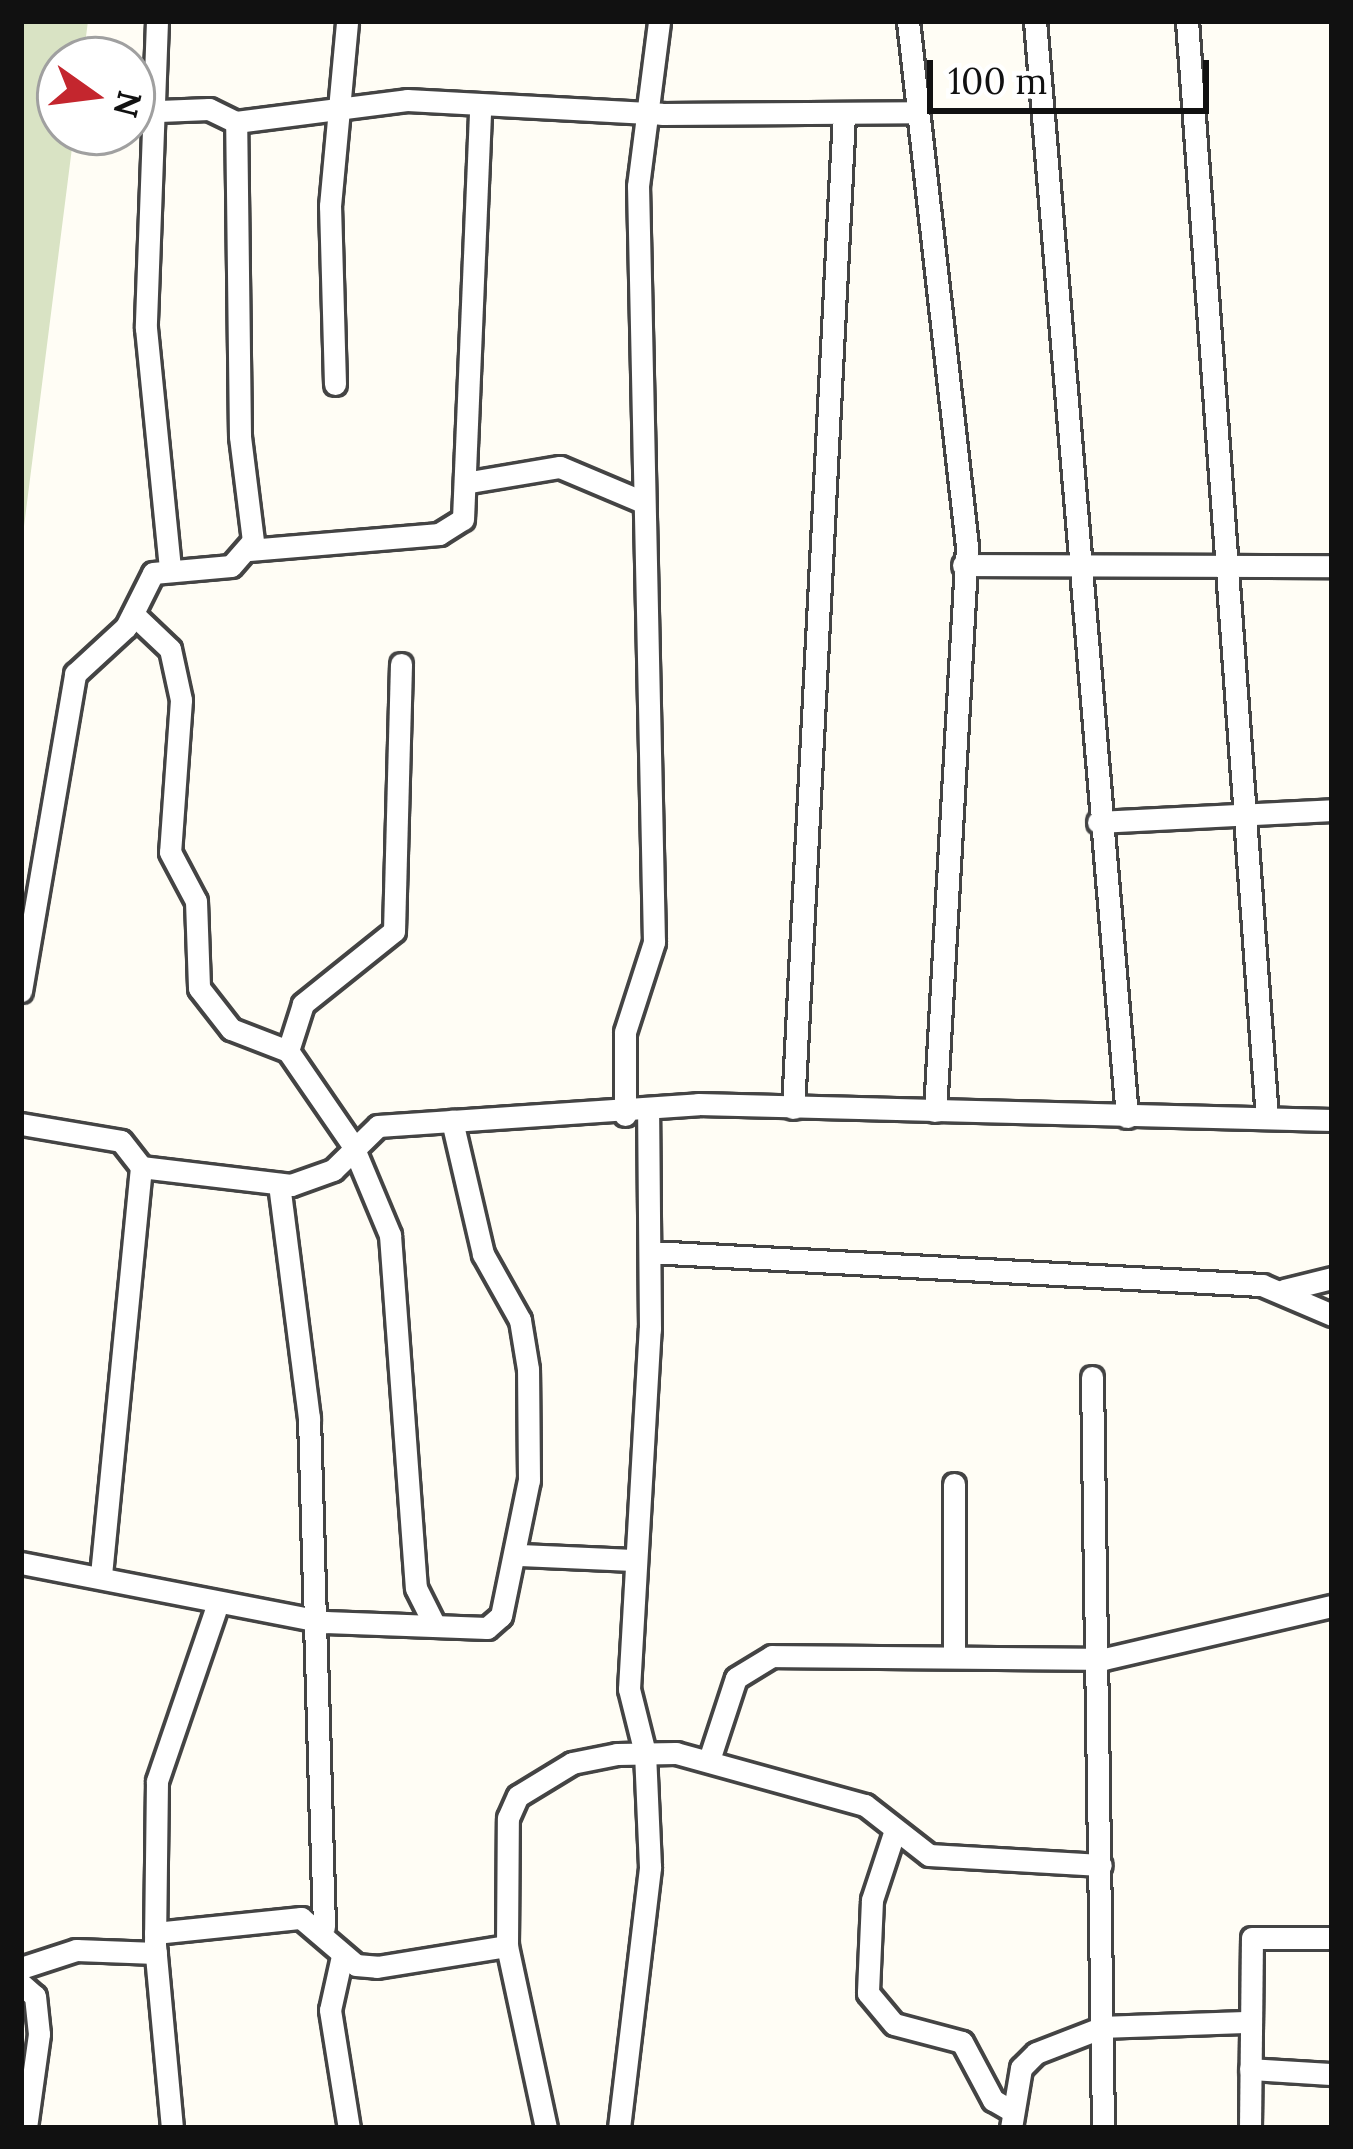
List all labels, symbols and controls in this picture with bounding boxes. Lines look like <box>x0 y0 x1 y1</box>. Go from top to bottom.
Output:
north arrow <box>36 36 156 156</box>
scale bar <box>933 36 1215 110</box>
text: 100 m <box>948 58 1047 104</box>
text: N <box>105 87 151 121</box>

